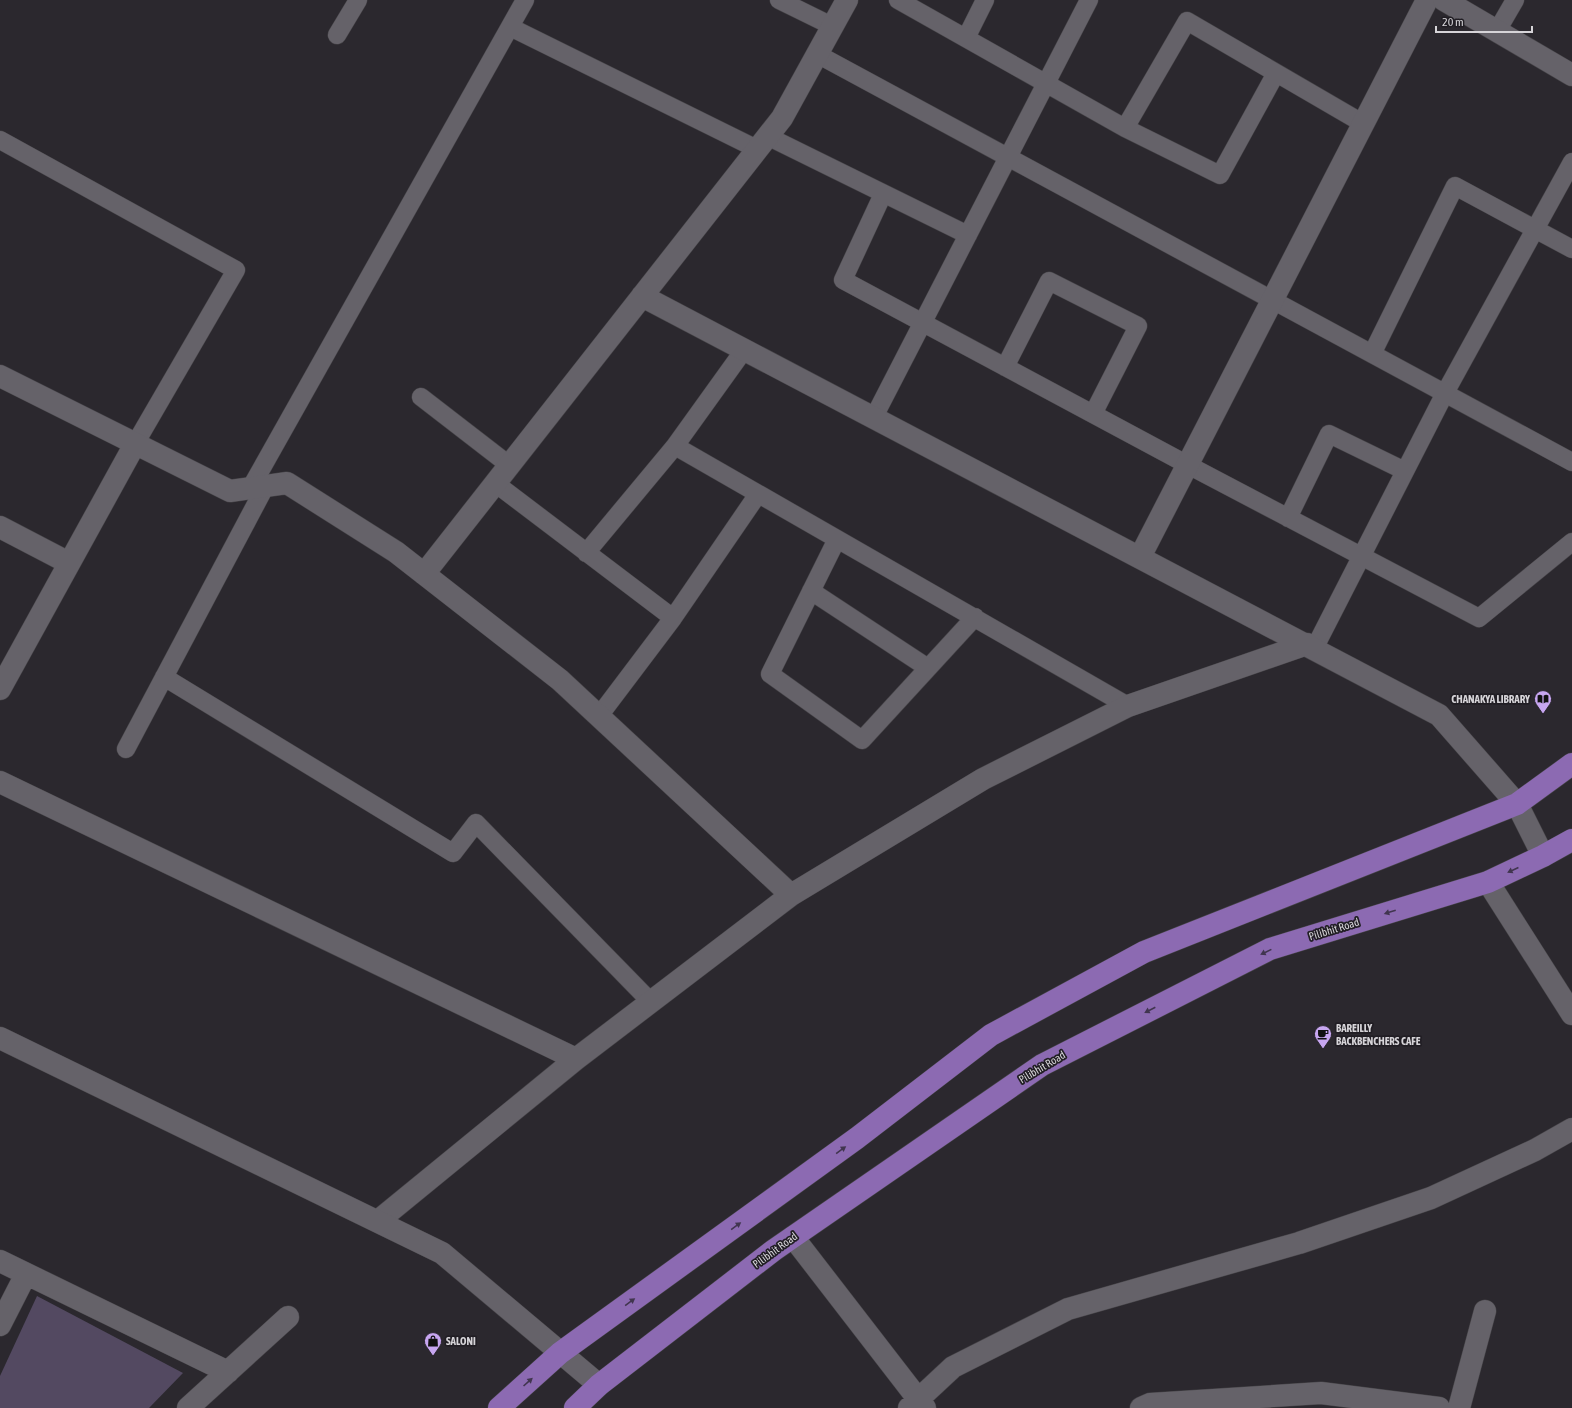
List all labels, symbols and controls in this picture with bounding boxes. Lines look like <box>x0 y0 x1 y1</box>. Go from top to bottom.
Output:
scale bar <box>1436 8 1532 34</box>
text: 20 m <box>1442 15 1464 29</box>
library icon: CHANAKYA LIBRARY <box>1533 689 1553 714</box>
place label: CHANAKYA LIBRARY <box>1451 693 1530 705</box>
one-way arrow <box>1507 867 1518 873</box>
one-way arrow <box>1383 909 1395 915</box>
street label: Pilibhit Road <box>1307 916 1361 942</box>
one-way arrow <box>1260 949 1272 955</box>
one-way arrow <box>1144 1007 1156 1014</box>
place label: BAREILLY BACKBENCHERS CAFE <box>1336 1022 1421 1047</box>
cafe icon: BAREILLY BACKBENCHERS CAFE <box>1313 1024 1333 1049</box>
street label: Pilibhit Road <box>1017 1048 1067 1086</box>
one-way arrow <box>836 1146 846 1154</box>
one-way arrow <box>730 1222 741 1230</box>
street label: Pilibhit Road <box>750 1230 800 1270</box>
one-way arrow <box>625 1298 636 1306</box>
shop icon: SALONI <box>423 1331 443 1356</box>
place label: SALONI <box>446 1335 476 1347</box>
one-way arrow <box>523 1377 533 1387</box>

